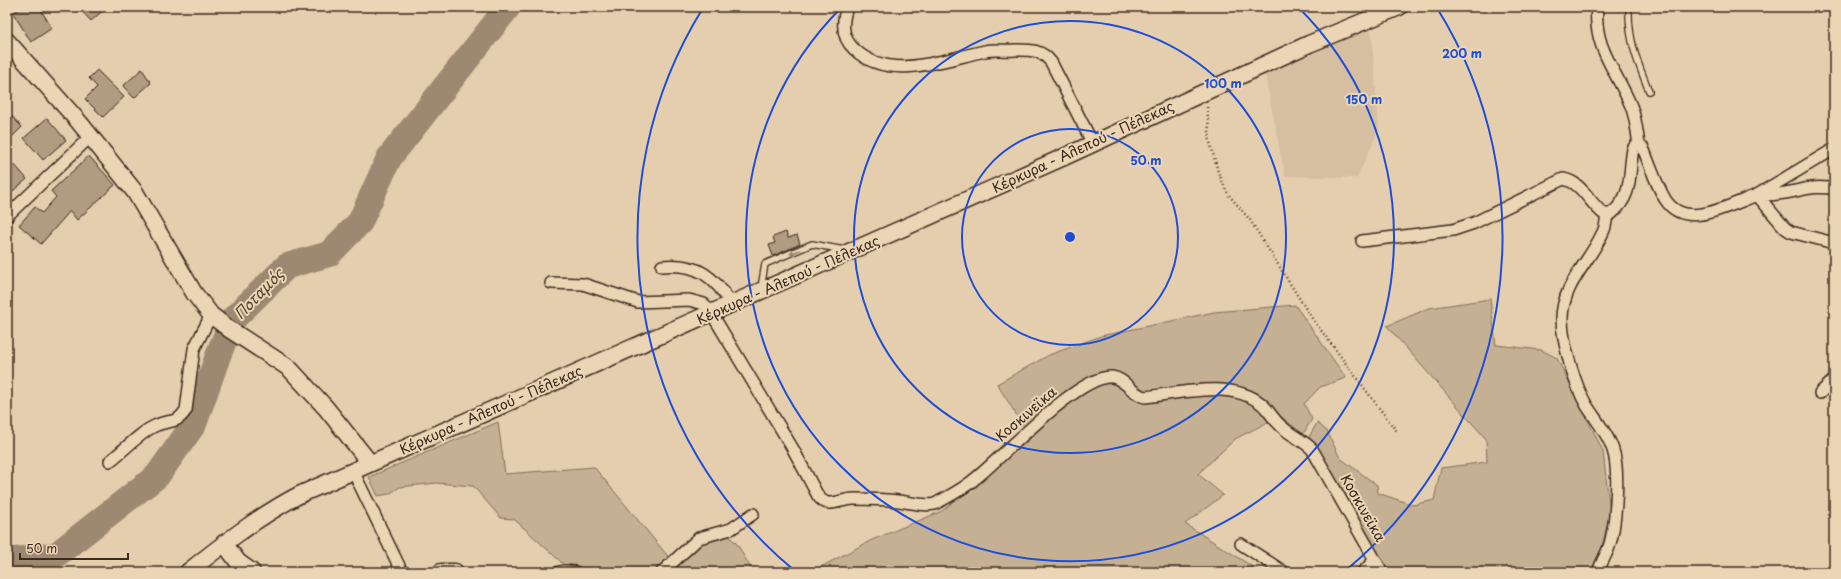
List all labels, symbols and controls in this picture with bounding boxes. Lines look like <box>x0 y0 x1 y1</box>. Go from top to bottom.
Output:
text: 200 m <box>1442 44 1482 62</box>
text: 100 m <box>1204 74 1242 92</box>
text: 150 m <box>1346 90 1382 108</box>
street label: Κέρκυρα - Αλεπού - Πέλεκας <box>988 95 1177 198</box>
text: 50 m <box>1130 151 1162 169</box>
street label: Κέρκυρα - Αλεπού - Πέλεκας <box>693 230 883 329</box>
centre of rings <box>1063 230 1077 244</box>
one-way arrow <box>789 249 800 255</box>
water label: Ποταμός <box>228 261 289 324</box>
street label: Κέρκυρα - Αλεπού - Πέλεκας <box>396 360 586 459</box>
street label: Κοσκινεϊκα <box>990 381 1061 446</box>
street label: Κοσκινεϊκα <box>1336 470 1391 545</box>
scale bar <box>20 535 128 561</box>
text: 50 m <box>26 539 57 557</box>

